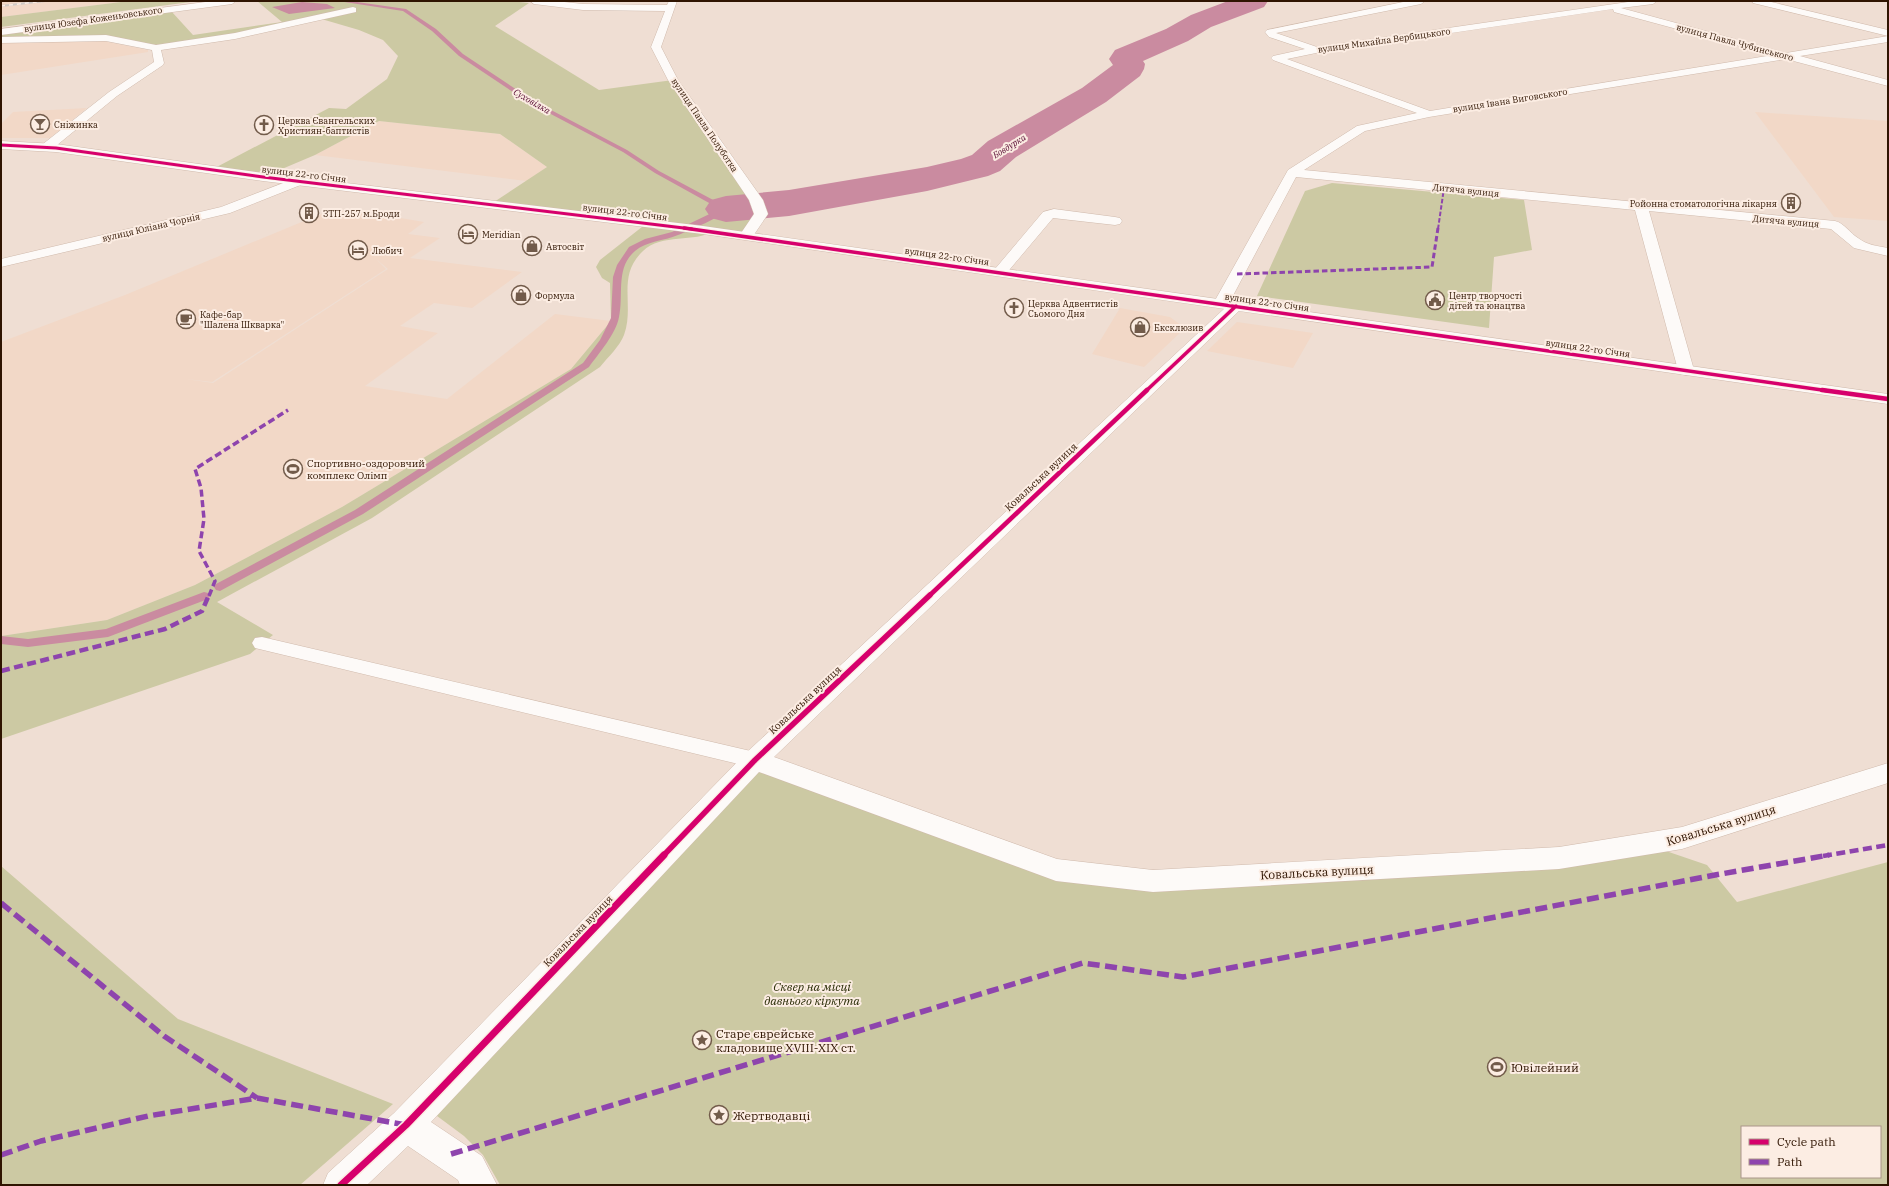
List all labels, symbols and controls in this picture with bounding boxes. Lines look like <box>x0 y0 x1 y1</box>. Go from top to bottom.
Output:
street label: вулиця Юзефа Коженьовського <box>23 4 163 34</box>
street label: вулиця Павла Чубинського <box>1675 21 1795 63</box>
street label: вулиця Михайла Вербицького <box>1317 25 1451 55</box>
street label: вулиця Павла Полуботка <box>669 76 741 174</box>
water label: Суховілка <box>512 86 552 116</box>
street label: вулиця Івана Виговського <box>1452 86 1568 114</box>
bar icon: Сніжинка <box>29 113 51 135</box>
church icon: Церква Євангельских Християн-баптистів <box>253 114 275 136</box>
place label: Церква Євангельских Християн-баптистів <box>278 115 375 136</box>
place label: Сніжинка <box>54 119 98 130</box>
water label: Бовдурка <box>990 131 1028 161</box>
street label: вулиця 22-го Січня <box>261 163 347 185</box>
street label: Дитяча вулиця <box>1432 181 1500 199</box>
building icon: Ройонна стоматологічна лікарня <box>1780 192 1802 214</box>
place label: Ройонна стоматологічна лікарня <box>1630 198 1777 209</box>
street label: вулиця 22-го Січня <box>582 201 668 223</box>
building icon: ЗТП-257 м.Броди <box>298 202 320 224</box>
place label: ЗТП-257 м.Броди <box>323 208 400 219</box>
street label: вулиця Юліана Чорнія <box>101 210 201 244</box>
street label: Дитяча вулиця <box>1752 213 1820 229</box>
hotel icon: Meridian <box>457 223 479 245</box>
place label: Meridian <box>482 229 521 240</box>
shop icon: Автосвіт <box>521 235 543 257</box>
hotel icon: Любич <box>347 239 369 261</box>
place label: Автосвіт <box>546 241 584 252</box>
place label: Любич <box>372 245 402 256</box>
street label: вулиця 22-го Січня <box>904 245 990 267</box>
shop icon: Формула <box>510 284 532 306</box>
public building icon: Центр творчості дітей та юнацтва <box>1424 289 1446 311</box>
place label: Формула <box>535 290 575 301</box>
place label: Центр творчості дітей та юнацтва <box>1449 290 1525 311</box>
street label: вулиця 22-го Січня <box>1224 291 1310 313</box>
church icon: Церква Адвентистів Сьомого Дня <box>1003 297 1025 319</box>
place label: Церква Адвентистів Сьомого Дня <box>1028 298 1118 319</box>
cafe icon: Кафе-бар "Шалена Шкварка" <box>175 308 197 330</box>
place label: Кафе-бар "Шалена Шкварка" <box>200 309 284 330</box>
shop icon: Ексклюзив <box>1129 316 1151 338</box>
place label: Ексклюзив <box>1154 322 1203 333</box>
street label: вулиця 22-го Січня <box>1545 337 1631 359</box>
street label: Ковальська вулиця <box>1002 440 1080 514</box>
place label: Спортивно-оздоровчий комплекс Олімп <box>307 457 425 482</box>
sports icon: Спортивно-оздоровчий комплекс Олімп <box>282 458 304 480</box>
street label: Ковальська вулиця <box>766 663 844 737</box>
street label: Ковальська вулиця <box>1665 801 1778 849</box>
street label: Ковальська вулиця <box>1260 862 1374 882</box>
street label: Ковальська вулиця <box>540 892 616 970</box>
park label: Сквер на місці давнього кіркута <box>764 979 860 1008</box>
place label: Старе єврейське кладовище XVIII-XIX ст. <box>716 1026 856 1055</box>
place icon: Старе єврейське кладовище XVIII-XIX ст. <box>691 1029 713 1051</box>
sports icon: Ювілейний <box>1486 1056 1508 1078</box>
place label: Ювілейний <box>1511 1060 1579 1075</box>
place icon: Жертводавці <box>708 1104 730 1126</box>
place label: Жертводавці <box>733 1108 810 1123</box>
legend <box>1741 1126 1881 1178</box>
text: Cycle path <box>1777 1134 1836 1149</box>
text: Path <box>1777 1154 1803 1169</box>

